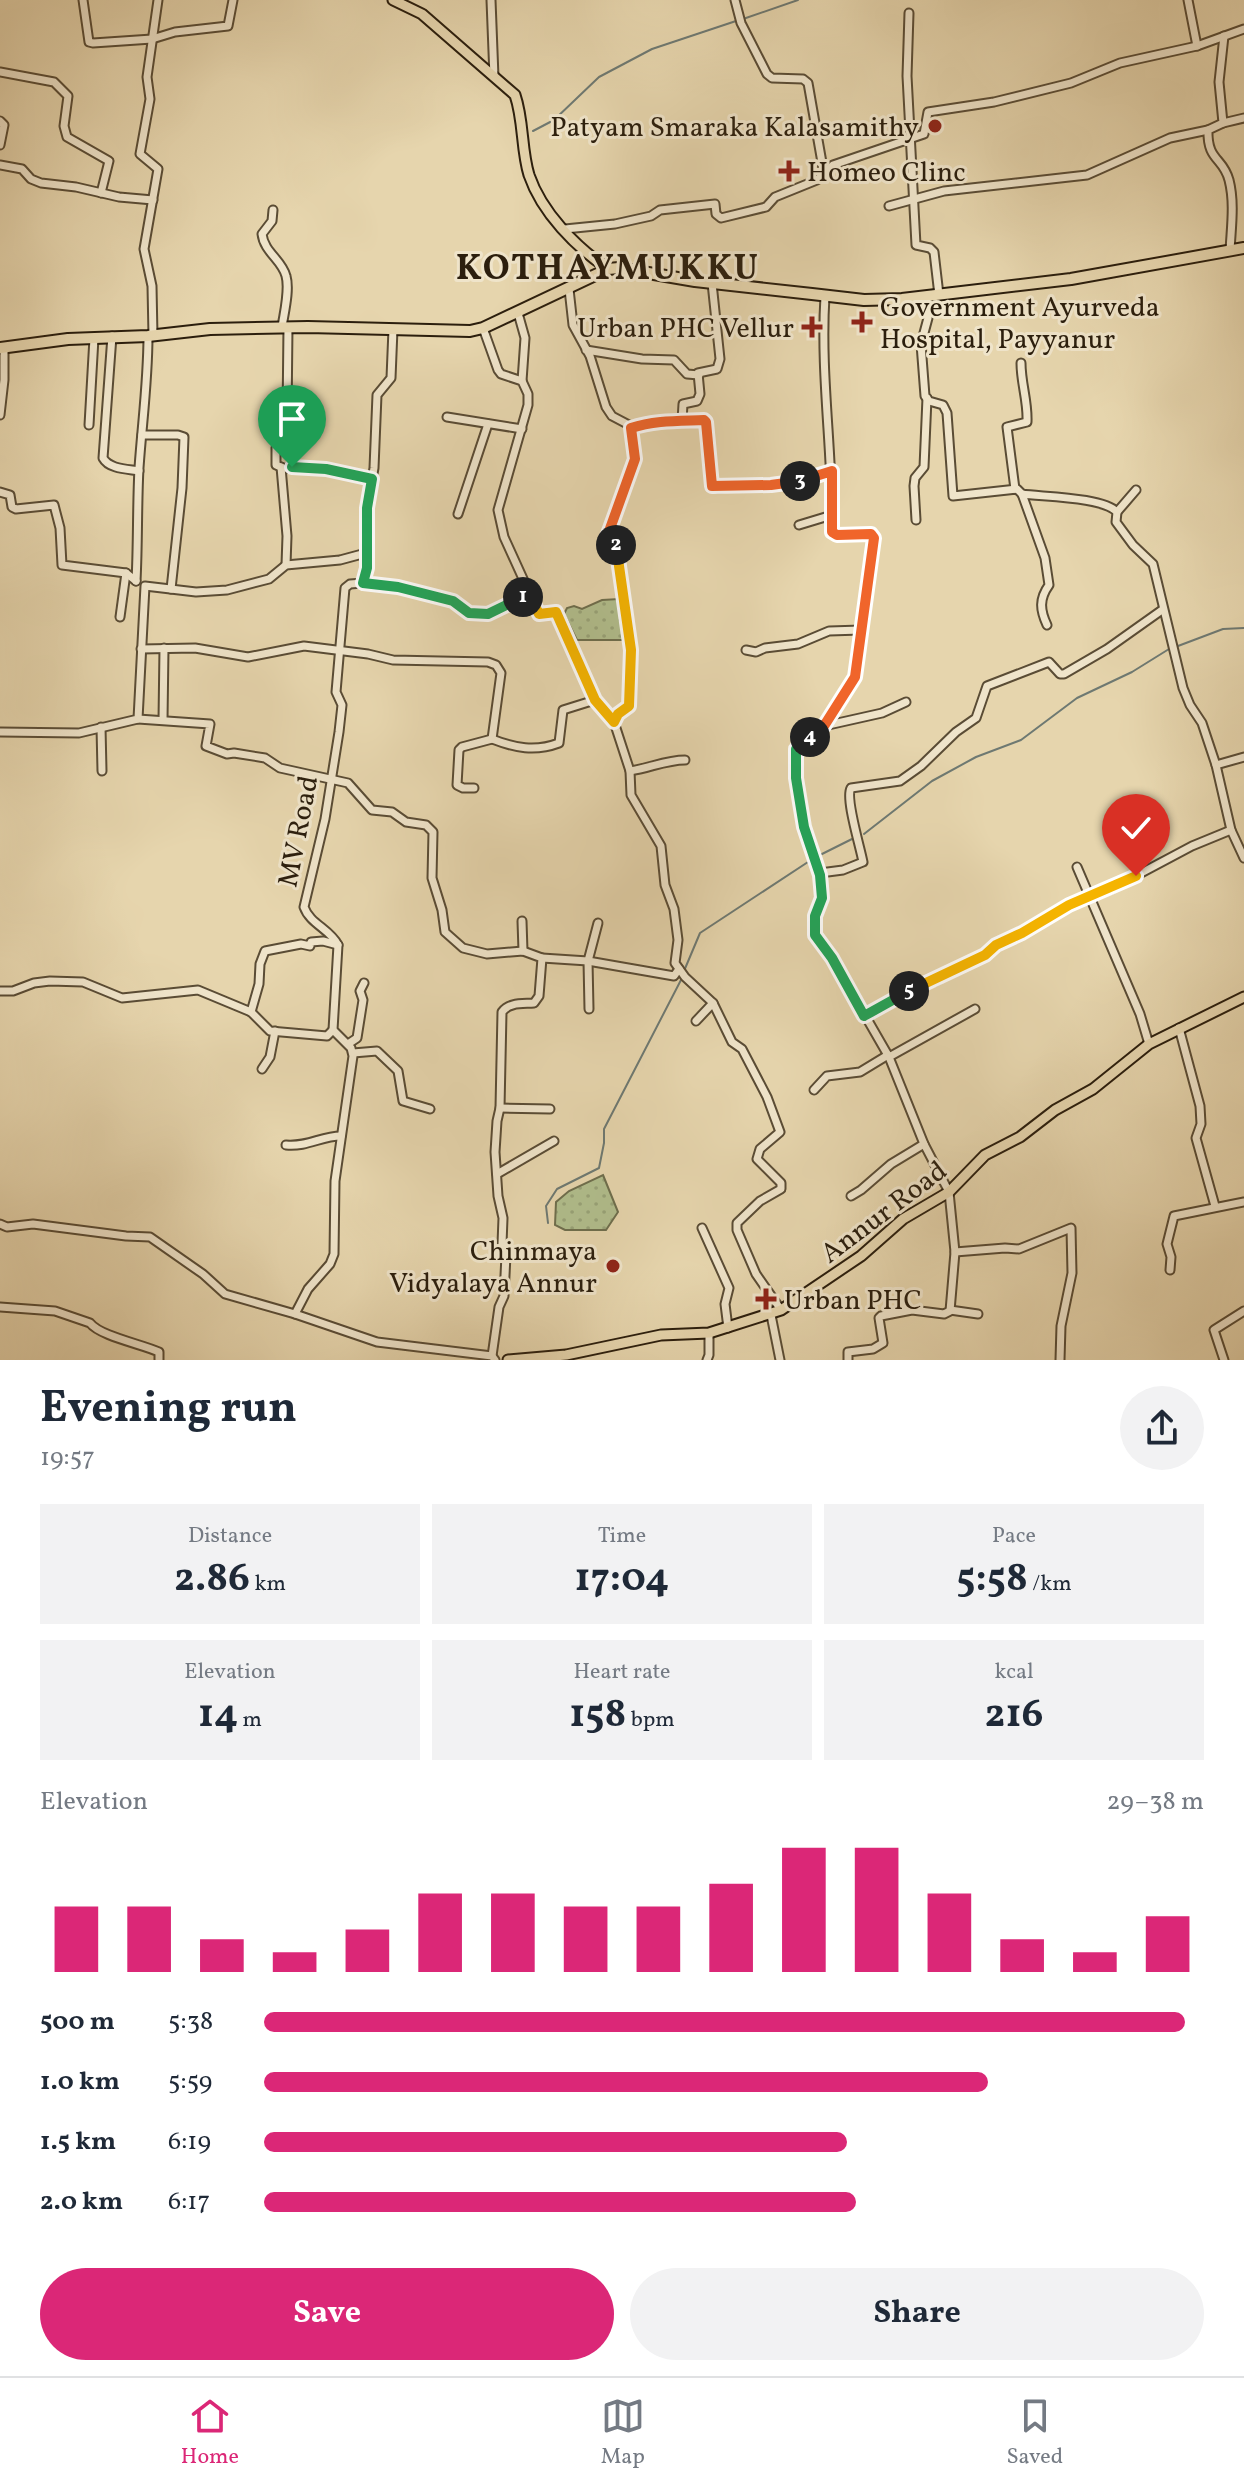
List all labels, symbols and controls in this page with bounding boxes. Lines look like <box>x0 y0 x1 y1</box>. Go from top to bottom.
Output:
place label: Patyam Smaraka Kalasamithy <box>550 109 919 148</box>
marker: Patyam Smaraka Kalasamithy <box>926 117 944 135</box>
place label: Homeo Clinc <box>807 154 966 193</box>
marker: Homeo Clinc <box>778 160 800 182</box>
district label: KOTHAYMUKKU <box>456 245 760 295</box>
place label: Government Ayurveda Hospital, Payyanur <box>880 289 1160 360</box>
place label: Urban PHC Vellur <box>577 310 794 349</box>
marker: Government Ayurveda Hospital, Payyanur <box>851 311 873 333</box>
marker: Urban PHC Vellur <box>801 316 823 338</box>
pin <box>258 385 326 467</box>
icon: arrive <box>270 397 314 441</box>
pin: 3 <box>780 461 820 501</box>
text: 3 <box>794 465 806 496</box>
pin: 2 <box>596 525 636 565</box>
text: 2 <box>610 529 622 560</box>
pin: 1 <box>503 577 543 617</box>
text: 1 <box>519 581 527 612</box>
pin: 4 <box>790 717 830 757</box>
text: 4 <box>803 721 817 752</box>
street label: MV Road <box>270 772 329 891</box>
pin <box>1102 794 1170 876</box>
icon: check <box>1114 806 1158 850</box>
pin: 5 <box>889 971 929 1011</box>
text: 5 <box>904 975 914 1006</box>
street label: Annur Road <box>813 1152 956 1274</box>
place label: Chinmaya Vidyalaya Annur <box>389 1233 597 1304</box>
marker: Chinmaya Vidyalaya Annur <box>604 1257 622 1275</box>
place label: Urban PHC <box>784 1282 922 1321</box>
marker: Urban PHC <box>755 1288 777 1310</box>
text: Evening run <box>40 1379 297 1440</box>
button: share <box>1120 1386 1204 1470</box>
text: 19:57 <box>40 1440 95 1476</box>
text: Distance <box>188 1521 272 1552</box>
text: Time <box>598 1521 646 1552</box>
text: Pace <box>992 1521 1036 1552</box>
text: 2.86 <box>174 1552 250 1608</box>
text: 17:04 <box>575 1552 669 1608</box>
text: 5:58 <box>956 1552 1028 1608</box>
text: km <box>250 1569 286 1600</box>
text: /km <box>1028 1569 1072 1600</box>
text: Elevation <box>184 1657 276 1688</box>
text: Heart rate <box>573 1657 671 1688</box>
text: kcal <box>994 1657 1034 1688</box>
text: 14 <box>198 1688 238 1744</box>
text: 158 <box>569 1688 626 1744</box>
text: 216 <box>985 1688 1043 1744</box>
text: m <box>238 1705 262 1736</box>
text: bpm <box>626 1705 675 1736</box>
text: Elevation <box>40 1784 148 1820</box>
text: 29–38 m <box>1107 1784 1204 1820</box>
text: 500 m <box>40 2004 115 2040</box>
text: 5:38 <box>168 2004 213 2040</box>
text: 1.0 km <box>40 2064 120 2100</box>
text: 5:59 <box>168 2064 212 2100</box>
text: 1.5 km <box>40 2124 116 2160</box>
text: 6:19 <box>168 2124 211 2160</box>
text: 2.0 km <box>40 2184 123 2220</box>
text: 6:17 <box>168 2184 210 2220</box>
button: Save <box>40 2268 614 2360</box>
button: Share <box>630 2268 1204 2360</box>
tab: Home <box>181 2394 239 2473</box>
tab: Map <box>601 2394 645 2473</box>
tab: Saved <box>1006 2394 1063 2473</box>

